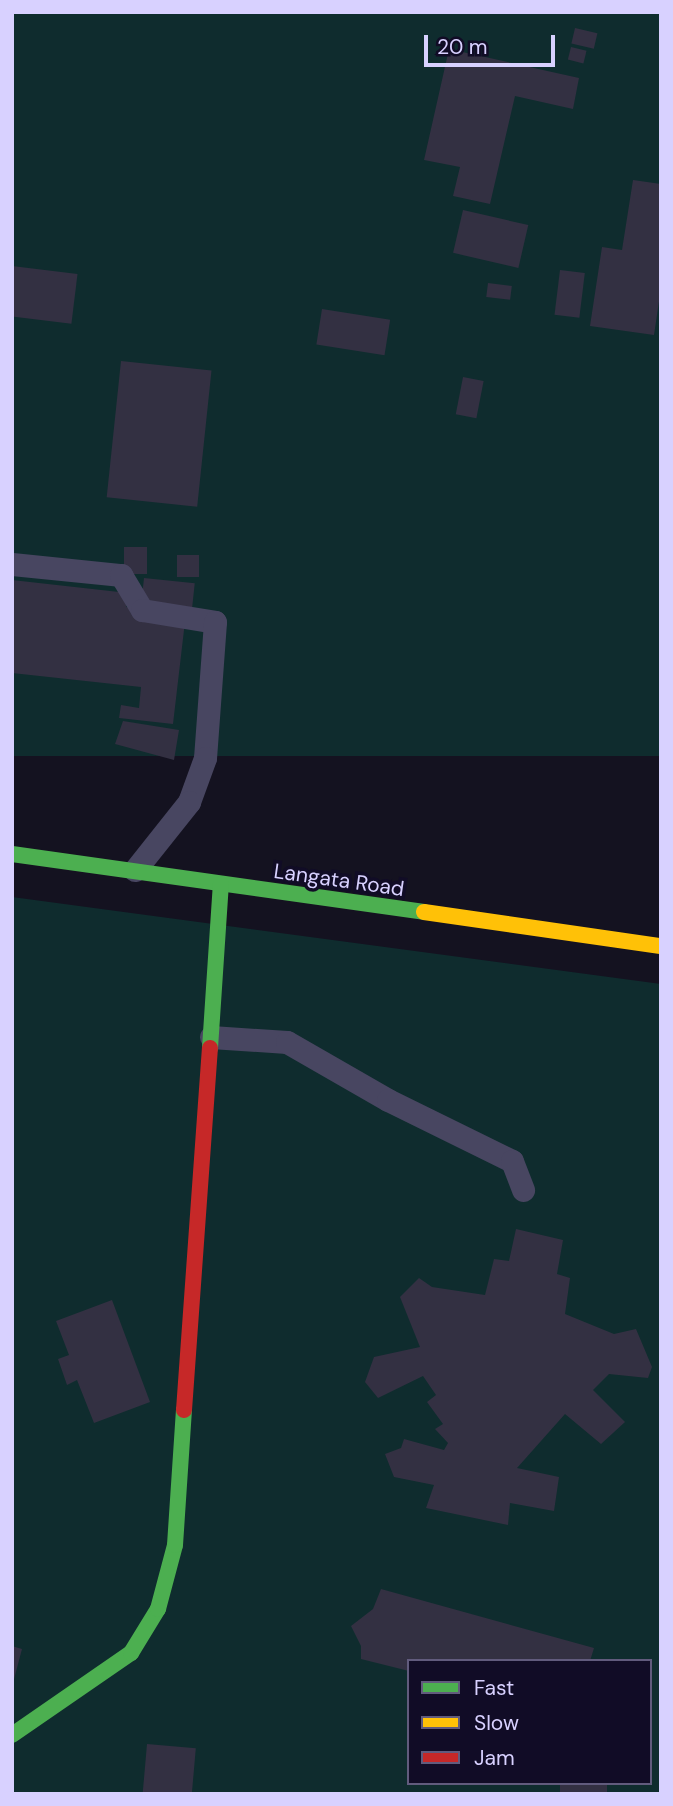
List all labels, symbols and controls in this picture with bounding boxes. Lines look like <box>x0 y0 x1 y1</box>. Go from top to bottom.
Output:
scale bar <box>428 21 559 65</box>
text: 20 m <box>437 33 488 61</box>
street label: Langata Road <box>272 858 406 902</box>
legend <box>407 1659 652 1785</box>
text: Fast <box>474 1674 514 1702</box>
text: Slow <box>474 1709 519 1737</box>
text: Jam <box>474 1744 515 1772</box>

